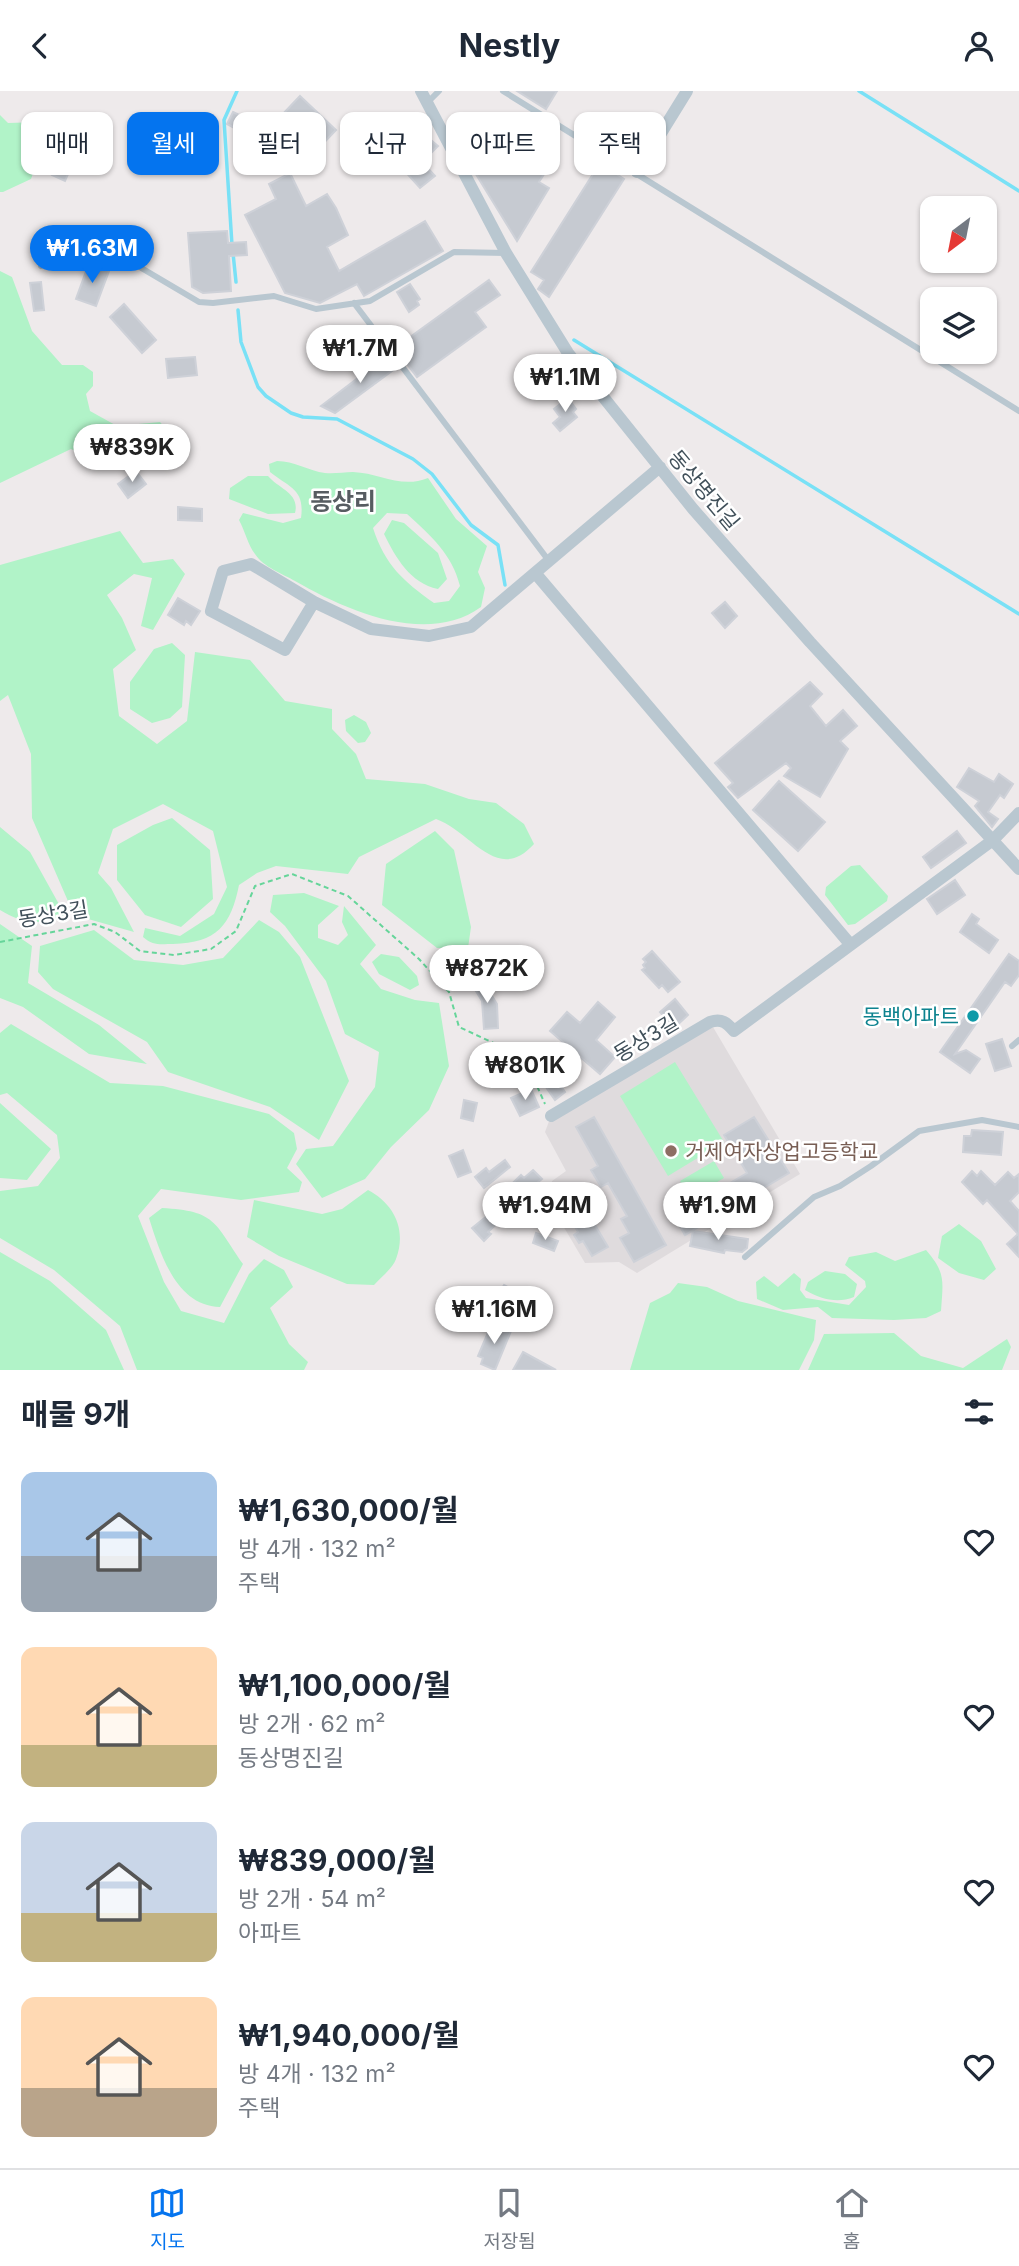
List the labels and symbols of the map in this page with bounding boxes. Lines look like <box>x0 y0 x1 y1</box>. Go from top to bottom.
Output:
north arrow <box>920 196 998 273</box>
pin: ₩1.63M <box>35 225 149 285</box>
pin: ₩1.7M <box>311 325 409 385</box>
pin: ₩1.1M <box>516 355 614 414</box>
pin: ₩839K <box>83 425 181 484</box>
street label: 동상명진길 <box>663 445 745 535</box>
district label: 동상리 <box>310 487 376 516</box>
street label: 동상3길 <box>16 896 90 932</box>
pin: ₩872K <box>438 946 536 1005</box>
place label: 동백아파트 <box>862 1004 959 1029</box>
marker: 동백아파트 <box>965 1008 981 1024</box>
street label: 동상3길 <box>609 1009 683 1067</box>
pin: ₩801K <box>476 1042 574 1102</box>
place label: 거제여자상업고등학교 <box>685 1139 878 1164</box>
marker: 거제여자상업고등학교 <box>663 1143 679 1159</box>
pin: ₩1.94M <box>488 1183 602 1242</box>
pin: ₩1.9M <box>669 1183 767 1242</box>
pin: ₩1.16M <box>437 1287 551 1346</box>

